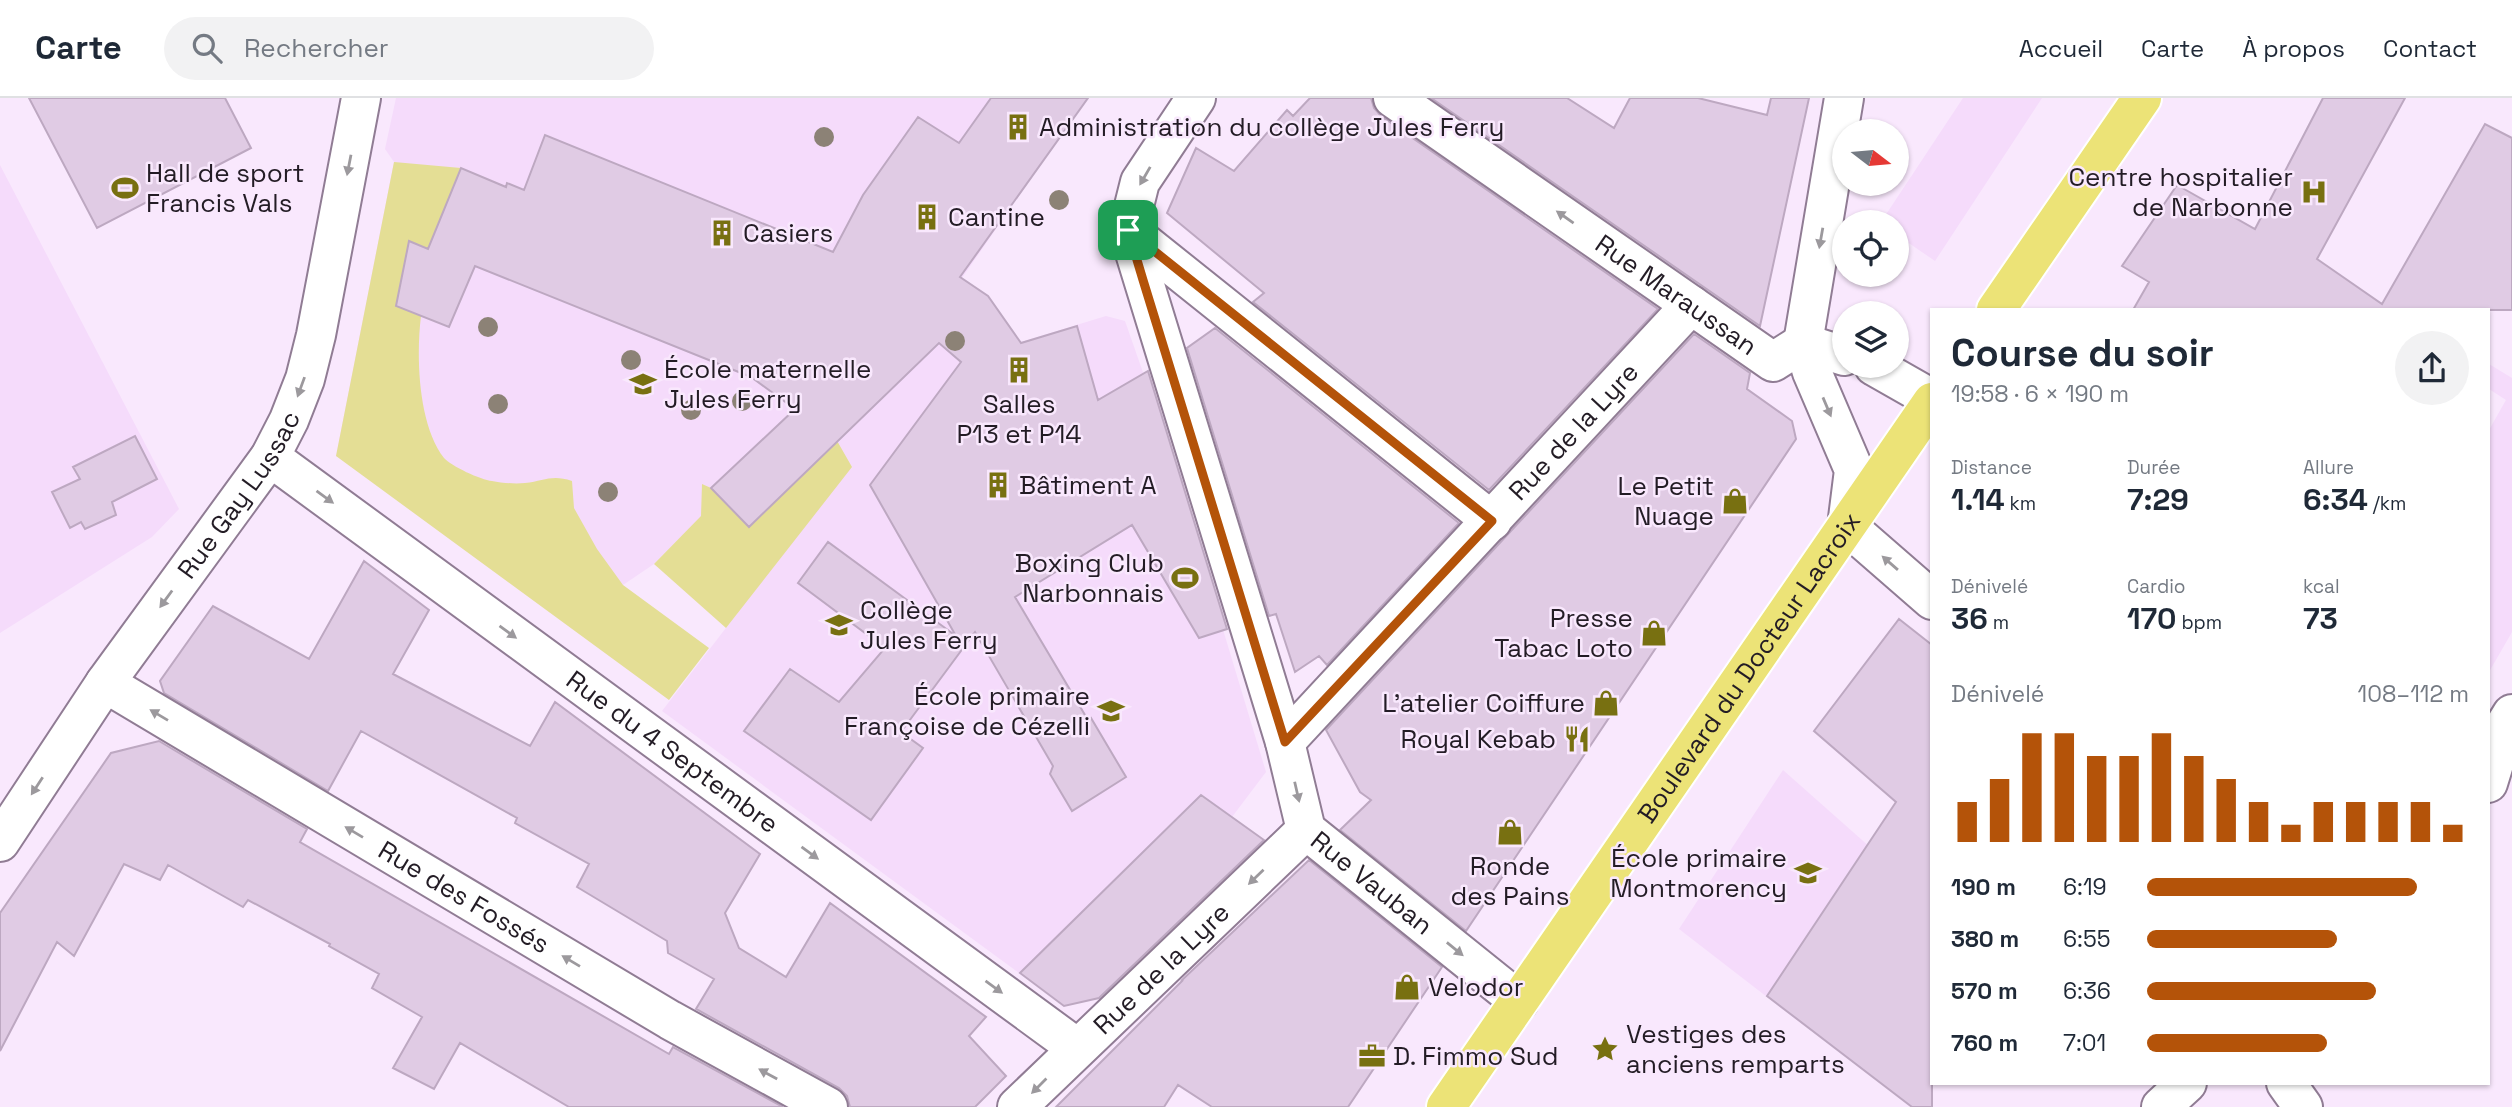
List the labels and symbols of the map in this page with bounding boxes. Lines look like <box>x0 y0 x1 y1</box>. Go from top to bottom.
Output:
place label: Administration du collège Jules Ferry <box>1039 110 1505 144</box>
building icon: Administration du collège Jules Ferry <box>1003 112 1033 142</box>
north arrow <box>1832 119 1909 196</box>
one-way arrow <box>343 154 354 176</box>
place label: Hall de sport Francis Vals <box>146 156 305 220</box>
place label: Centre hospitalier de Narbonne <box>2068 160 2293 224</box>
one-way arrow <box>1139 166 1151 185</box>
sports icon: Hall de sport Francis Vals <box>110 173 140 203</box>
hospital icon: Centre hospitalier de Narbonne <box>2299 177 2329 207</box>
place label: Cantine <box>948 200 1045 234</box>
pin <box>1098 200 1158 260</box>
building icon: Cantine <box>912 202 942 232</box>
one-way arrow <box>1556 210 1574 224</box>
place label: Casiers <box>743 216 833 250</box>
building icon: Casiers <box>707 218 737 248</box>
street label: Rue Maraussan <box>1589 227 1764 363</box>
one-way arrow <box>1815 227 1826 249</box>
place label: École maternelle Jules Ferry <box>664 352 871 416</box>
building icon: Salles P13 et P14 <box>1004 355 1034 385</box>
street label: Rue de la Lyre <box>1501 355 1646 507</box>
school or university icon: École maternelle Jules Ferry <box>628 369 658 399</box>
one-way arrow <box>296 377 307 398</box>
place label: Salles P13 et P14 <box>956 387 1082 451</box>
one-way arrow <box>1821 397 1832 418</box>
street label: Rue Gay Lussac <box>170 406 308 585</box>
place label: Bâtiment A <box>1019 468 1157 502</box>
place label: Le Petit Nuage <box>1617 469 1714 533</box>
building icon: Bâtiment A <box>983 470 1013 500</box>
shop icon: Le Petit Nuage <box>1720 486 1750 516</box>
one-way arrow <box>315 490 334 504</box>
street label: Boulevard du Docteur Lacroix <box>1630 505 1868 829</box>
place label: Boxing Club Narbonnais <box>1015 546 1164 610</box>
one-way arrow <box>1881 556 1898 571</box>
sports icon: Boxing Club Narbonnais <box>1170 563 1200 593</box>
one-way arrow <box>159 590 173 608</box>
place label: Collège Jules Ferry <box>860 593 998 657</box>
place label: Presse Tabac Loto <box>1494 601 1633 665</box>
school or university icon: Collège Jules Ferry <box>824 610 854 640</box>
shop icon: Presse Tabac Loto <box>1639 618 1669 648</box>
one-way arrow <box>499 624 517 638</box>
street label: Rue du 4 Septembre <box>560 663 786 841</box>
place label: École primaire Françoise de Cézelli <box>844 679 1090 743</box>
place label: L'atelier Coiffure <box>1382 686 1585 720</box>
shop icon: L'atelier Coiffure <box>1591 688 1621 718</box>
school or university icon: École primaire Françoise de Cézelli <box>1096 696 1126 726</box>
one-way arrow <box>149 710 169 722</box>
place label: Royal Kebab <box>1400 722 1556 756</box>
restaurant icon: Royal Kebab <box>1562 724 1592 754</box>
one-way arrow <box>31 776 44 796</box>
one-way arrow <box>1291 781 1302 803</box>
shop icon: Ronde des Pains <box>1495 817 1525 847</box>
street label: Rue Vauban <box>1304 824 1440 942</box>
one-way arrow <box>345 826 364 838</box>
street label: Rue des Fossés <box>372 833 556 961</box>
place label: École primaire Montmorency <box>1610 841 1787 905</box>
one-way arrow <box>801 846 819 860</box>
place label: Ronde des Pains <box>1451 849 1569 913</box>
school or university icon: École primaire Montmorency <box>1793 858 1823 888</box>
one-way arrow <box>1248 869 1265 885</box>
street label: Rue de la Lyre <box>1086 895 1237 1042</box>
one-way arrow <box>1445 942 1463 957</box>
one-way arrow <box>561 955 580 967</box>
place label: Velodor <box>1428 970 1524 1004</box>
shop icon: Velodor <box>1392 972 1422 1002</box>
one-way arrow <box>985 980 1003 994</box>
place label: Vestiges des anciens remparts <box>1626 1017 1845 1081</box>
place icon: Vestiges des anciens remparts <box>1590 1034 1620 1064</box>
place label: D. Fimmo Sud <box>1393 1039 1559 1073</box>
office icon: D. Fimmo Sud <box>1357 1041 1387 1071</box>
one-way arrow <box>758 1068 778 1080</box>
one-way arrow <box>1030 1077 1047 1094</box>

